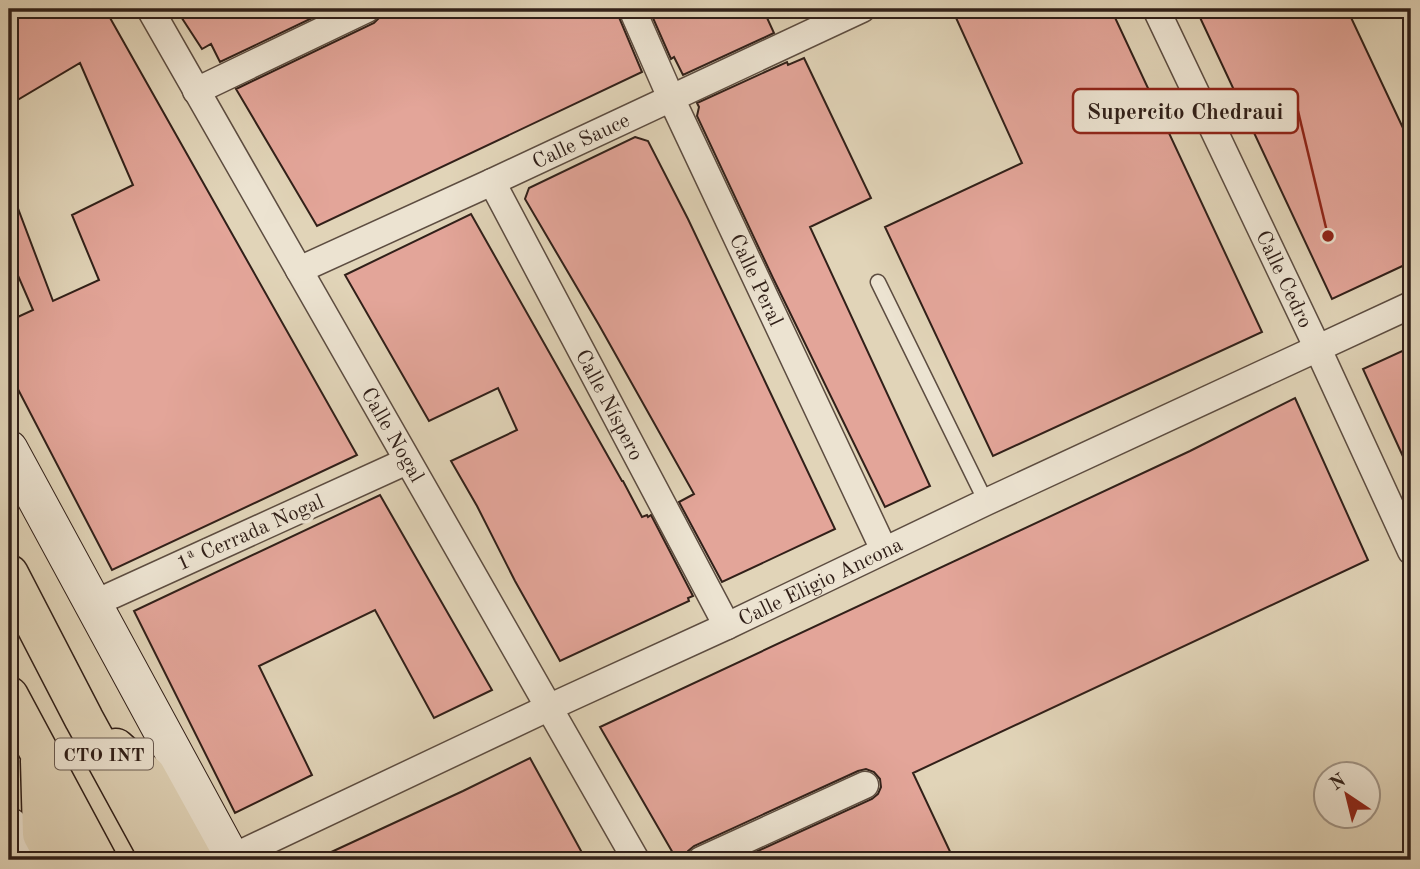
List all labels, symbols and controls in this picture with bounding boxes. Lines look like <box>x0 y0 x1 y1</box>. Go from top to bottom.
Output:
callout: Supercito Chedraui <box>1073 89 1298 133</box>
text: Supercito Chedraui <box>1087 101 1284 124</box>
street label: Calle Sauce <box>529 110 633 174</box>
street label: Calle Cedro <box>1251 228 1315 332</box>
street label: Calle Peral <box>725 231 786 330</box>
street label: Calle Níspero <box>571 347 646 464</box>
street label: Calle Nogal <box>356 384 427 486</box>
street label: 1ª Cerrada Nogal <box>174 491 328 575</box>
street label: Calle Eligio Ancona <box>736 535 906 631</box>
road number: CTO INT <box>55 738 153 769</box>
north arrow <box>1312 760 1382 830</box>
text: N <box>1327 771 1350 795</box>

